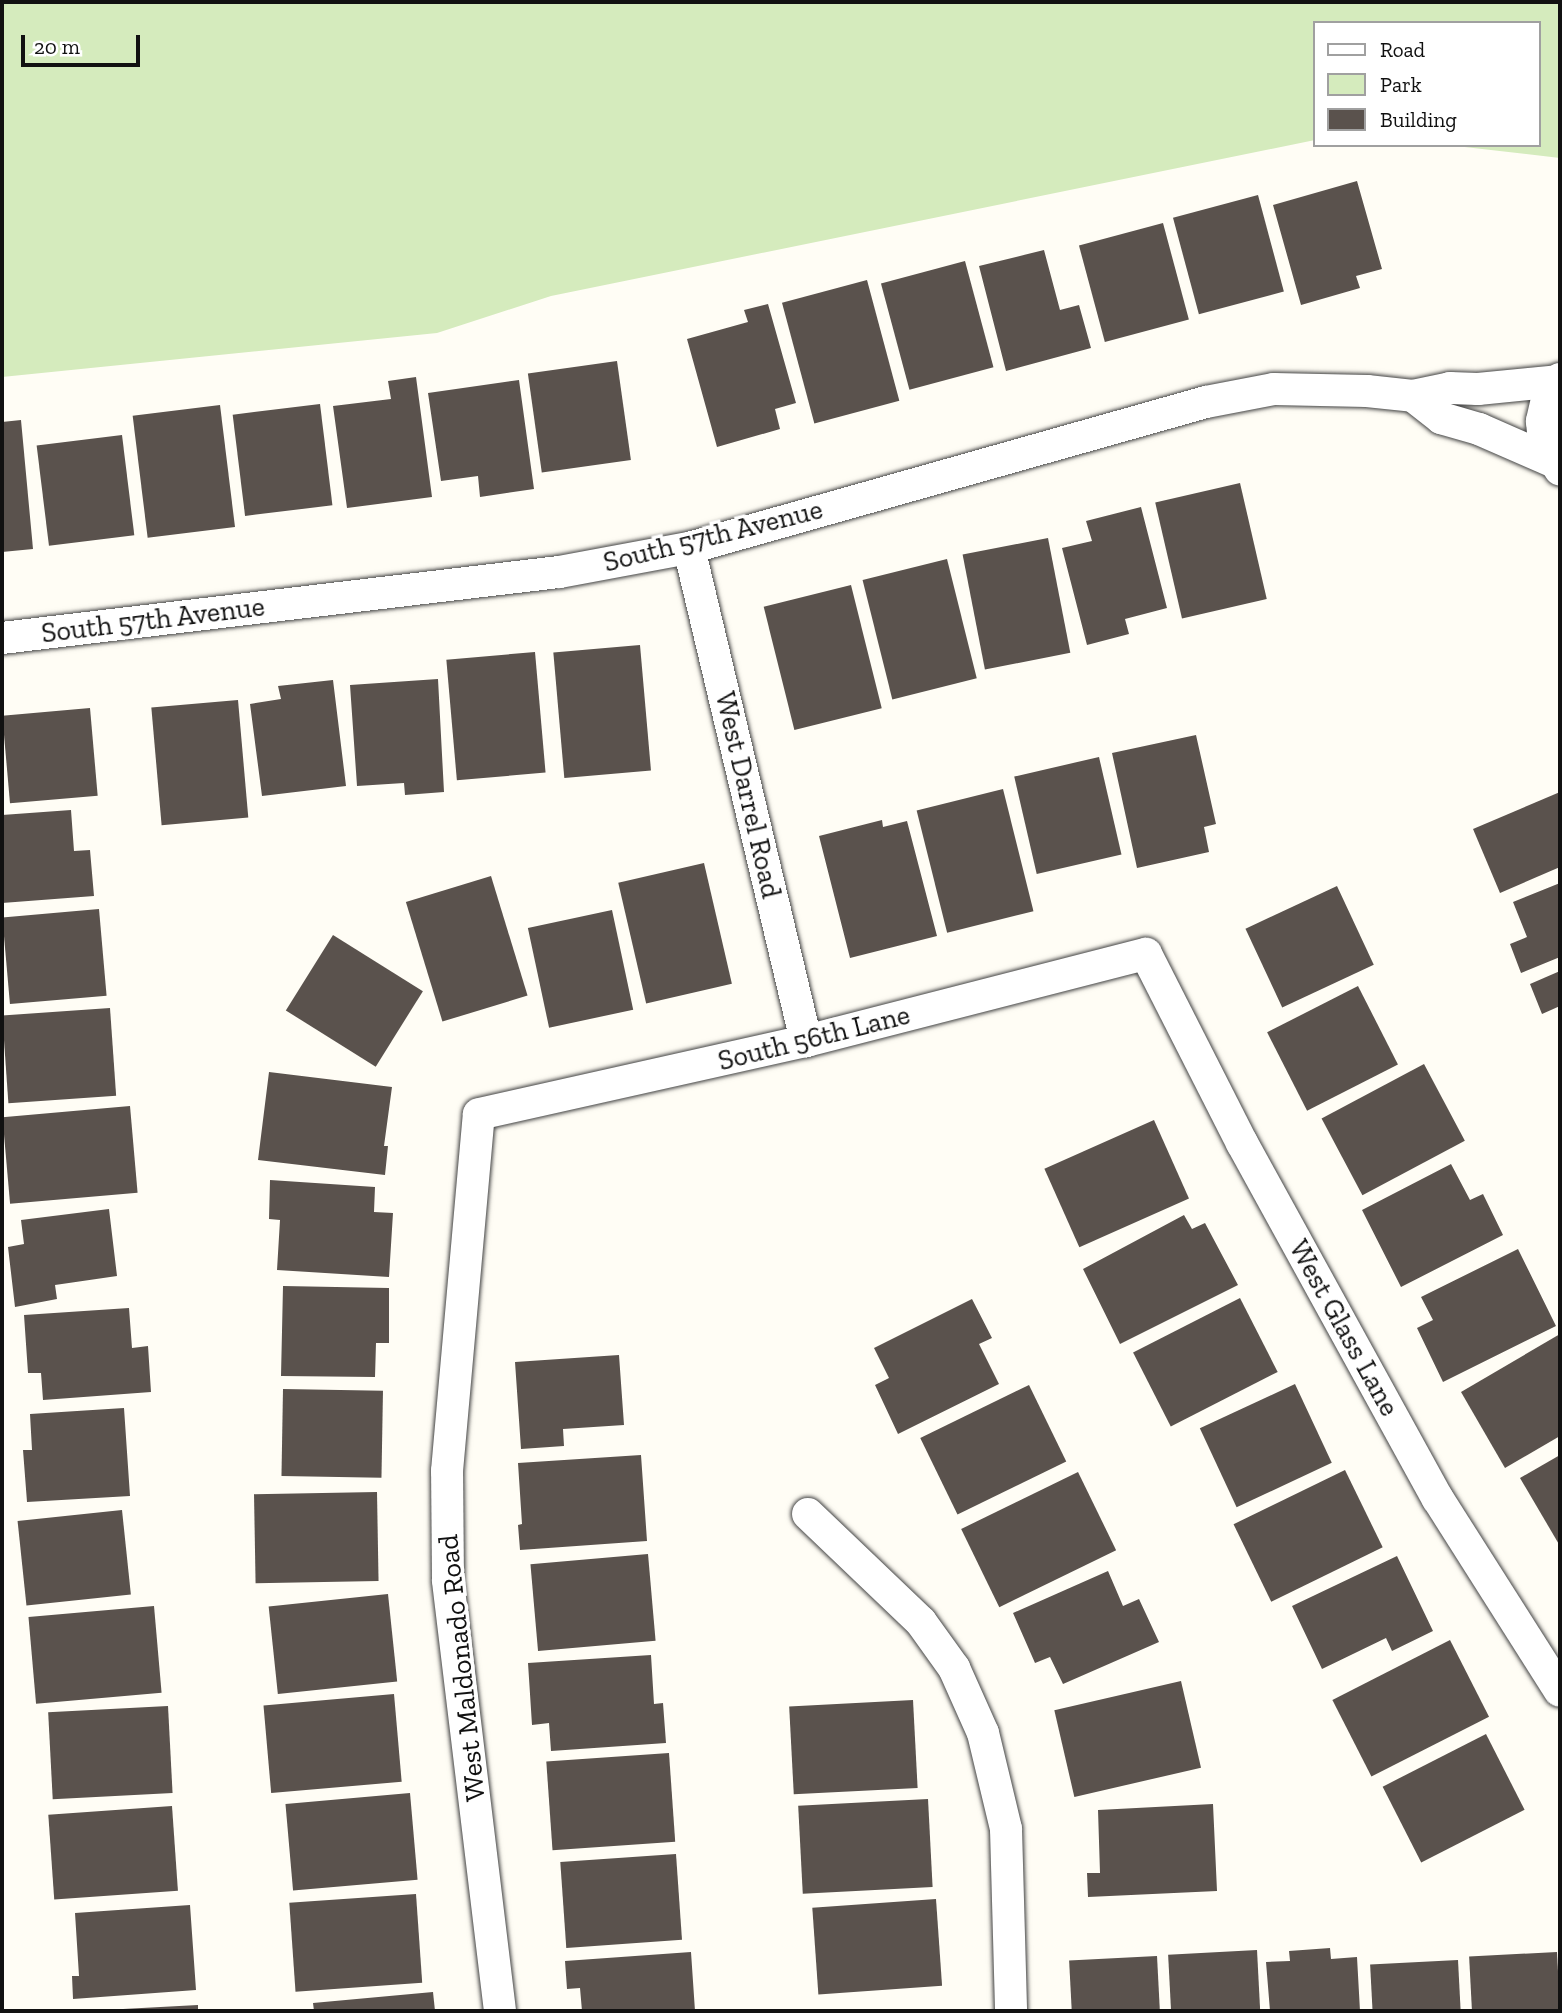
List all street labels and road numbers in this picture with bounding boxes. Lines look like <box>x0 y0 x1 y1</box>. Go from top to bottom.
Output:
street label: South 57th Avenue <box>599 492 827 580</box>
street label: South 57th Avenue <box>39 590 267 650</box>
street label: West Darrel Road <box>708 689 788 901</box>
street label: South 56th Lane <box>714 998 914 1078</box>
street label: West Glass Lane <box>1282 1234 1406 1422</box>
street label: West Maldonado Road <box>431 1533 493 1803</box>

